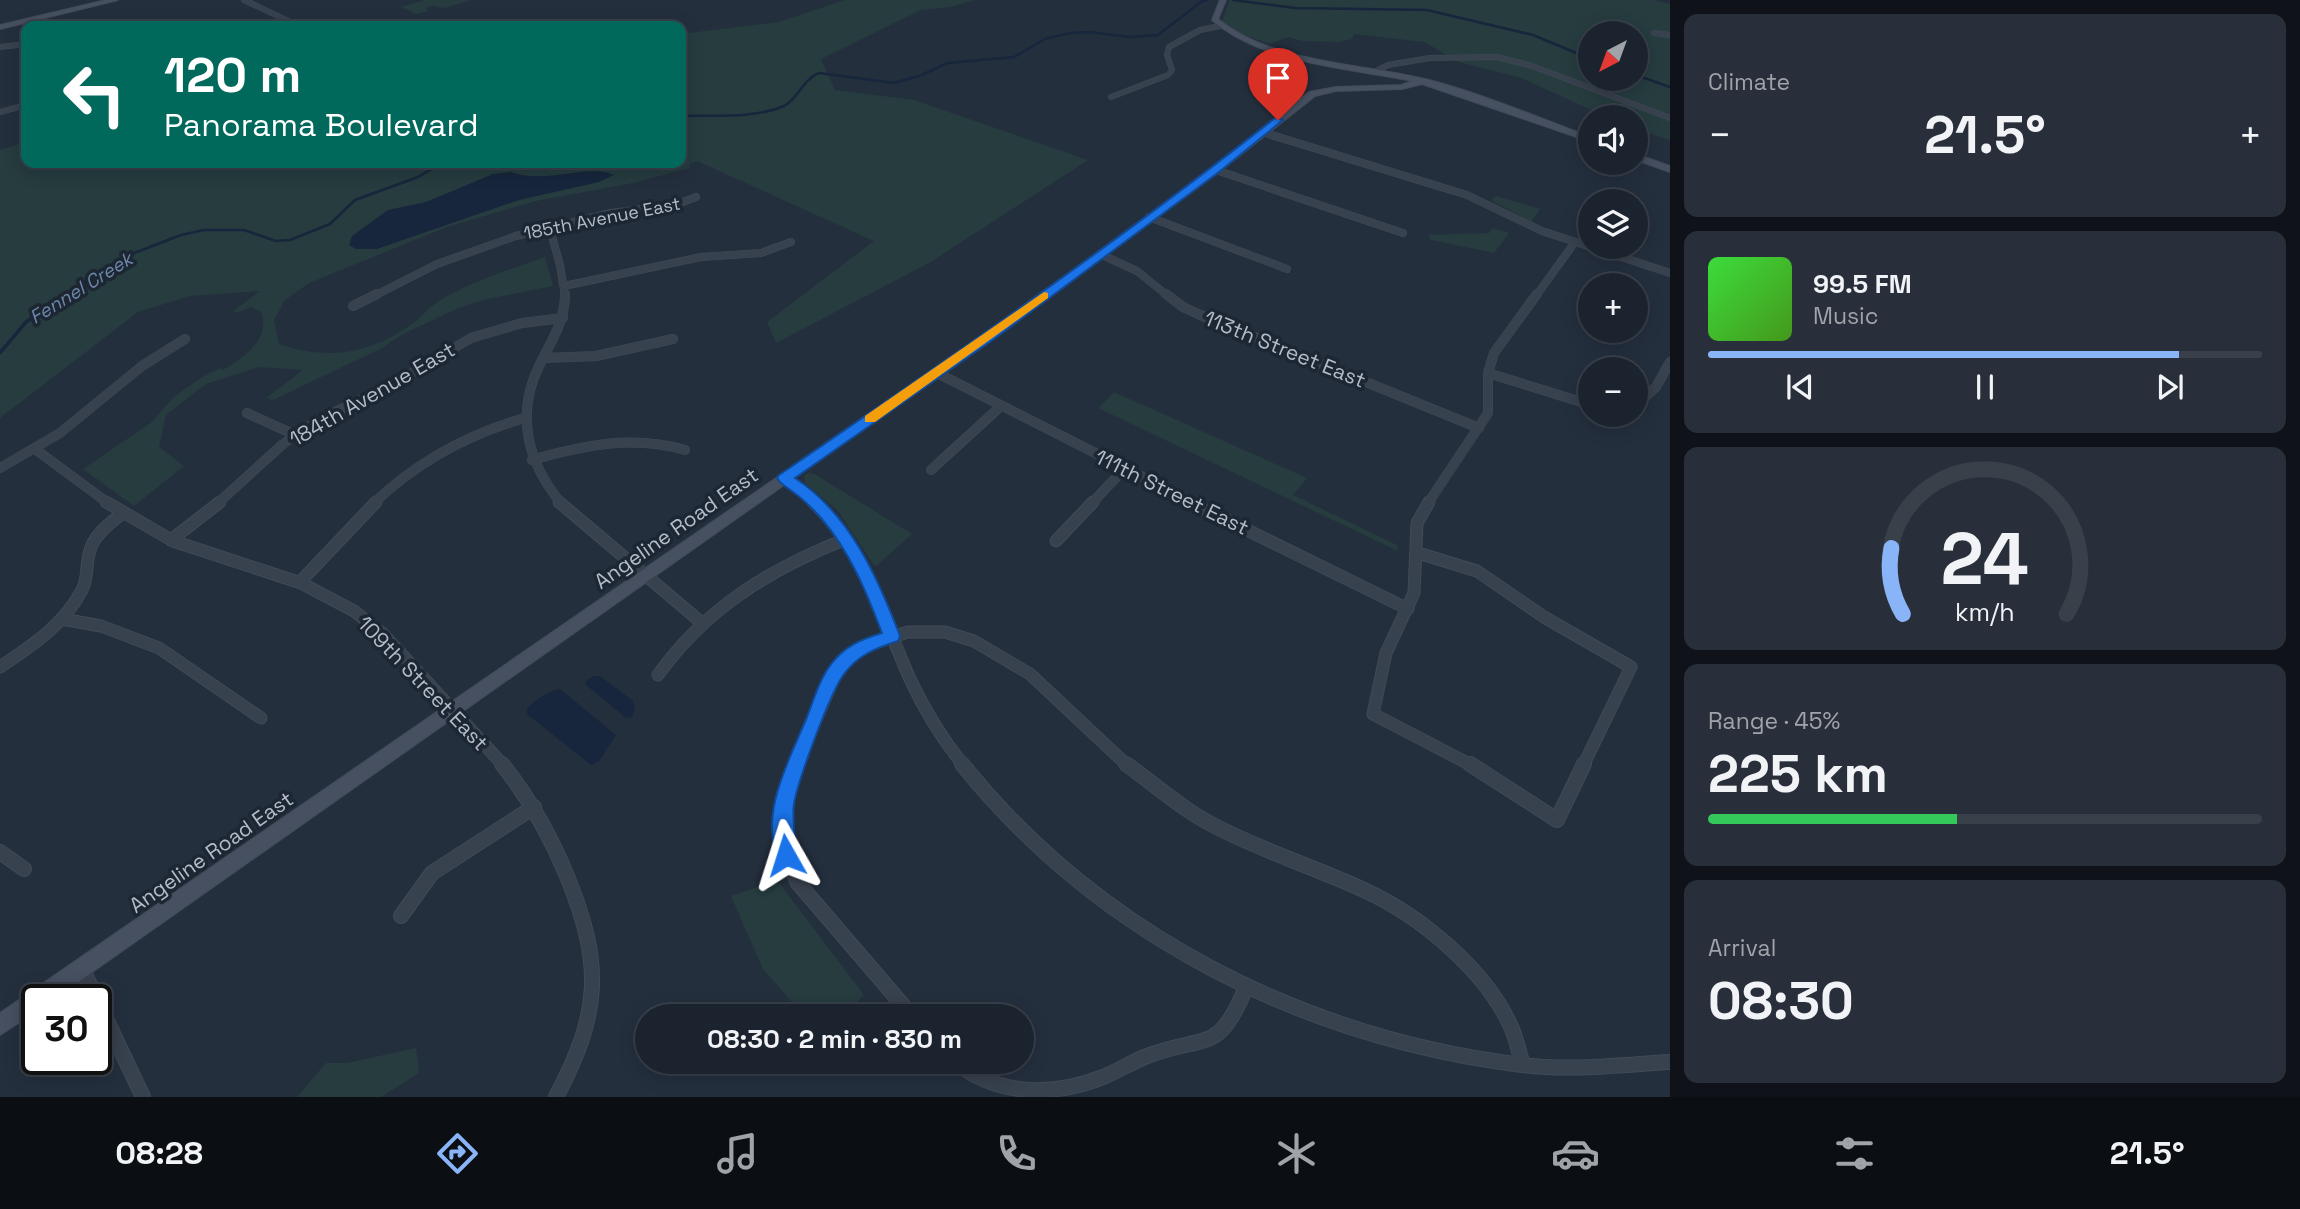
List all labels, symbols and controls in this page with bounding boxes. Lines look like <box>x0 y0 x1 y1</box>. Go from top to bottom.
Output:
north arrow <box>1578 21 1648 91</box>
map controls <box>1578 21 1648 427</box>
text: 120 m <box>164 44 301 106</box>
pin <box>1248 48 1308 120</box>
icon: left <box>49 49 140 140</box>
icon: arrive <box>1259 59 1297 97</box>
text: Climate <box>1708 67 1790 97</box>
text: 21.5° <box>1924 102 2046 168</box>
text: Panorama Boulevard <box>164 105 479 145</box>
button: sound <box>1578 105 1648 175</box>
text: − <box>1708 111 1732 159</box>
text: + <box>2238 111 2262 159</box>
button: layers <box>1578 189 1648 259</box>
street label: 185th Avenue East <box>522 192 682 244</box>
water label: Fennel Creek <box>25 245 140 330</box>
text: 99.5 FM <box>1813 267 1912 301</box>
button: + <box>1578 273 1648 343</box>
text: Music <box>1813 301 1878 331</box>
street label: 113th Street East <box>1200 304 1370 394</box>
street label: 184th Avenue East <box>284 336 460 452</box>
button: − <box>1578 357 1648 427</box>
icon: previous <box>1781 368 1819 406</box>
icon: pause <box>1966 368 2004 406</box>
icon: next <box>2151 368 2189 406</box>
street label: 111th Street East <box>1091 443 1253 541</box>
street label: Angeline Road East <box>589 461 763 595</box>
text: 24 <box>1941 513 2029 606</box>
text: km/h <box>1955 596 2015 628</box>
street label: 109th Street East <box>352 610 494 756</box>
text: Range · 45% <box>1708 706 1840 736</box>
text: 225 km <box>1708 741 1888 807</box>
street label: Angeline Road East <box>124 785 298 919</box>
position arrow <box>749 818 823 892</box>
text: Arrival <box>1708 933 1776 963</box>
text: 08:30 <box>1708 968 1854 1034</box>
speed limit sign: 30 <box>21 984 112 1075</box>
text: 08:30 · 2 min · 830 m <box>707 1022 962 1056</box>
icon: directions <box>433 1129 482 1178</box>
icon: music <box>713 1129 762 1178</box>
icon: phone <box>992 1129 1041 1178</box>
icon: climate <box>1272 1129 1321 1178</box>
icon: car <box>1551 1129 1600 1178</box>
icon: filters <box>1830 1129 1879 1178</box>
text: 08:28 <box>115 1133 203 1173</box>
text: 21.5° <box>2110 1133 2185 1173</box>

